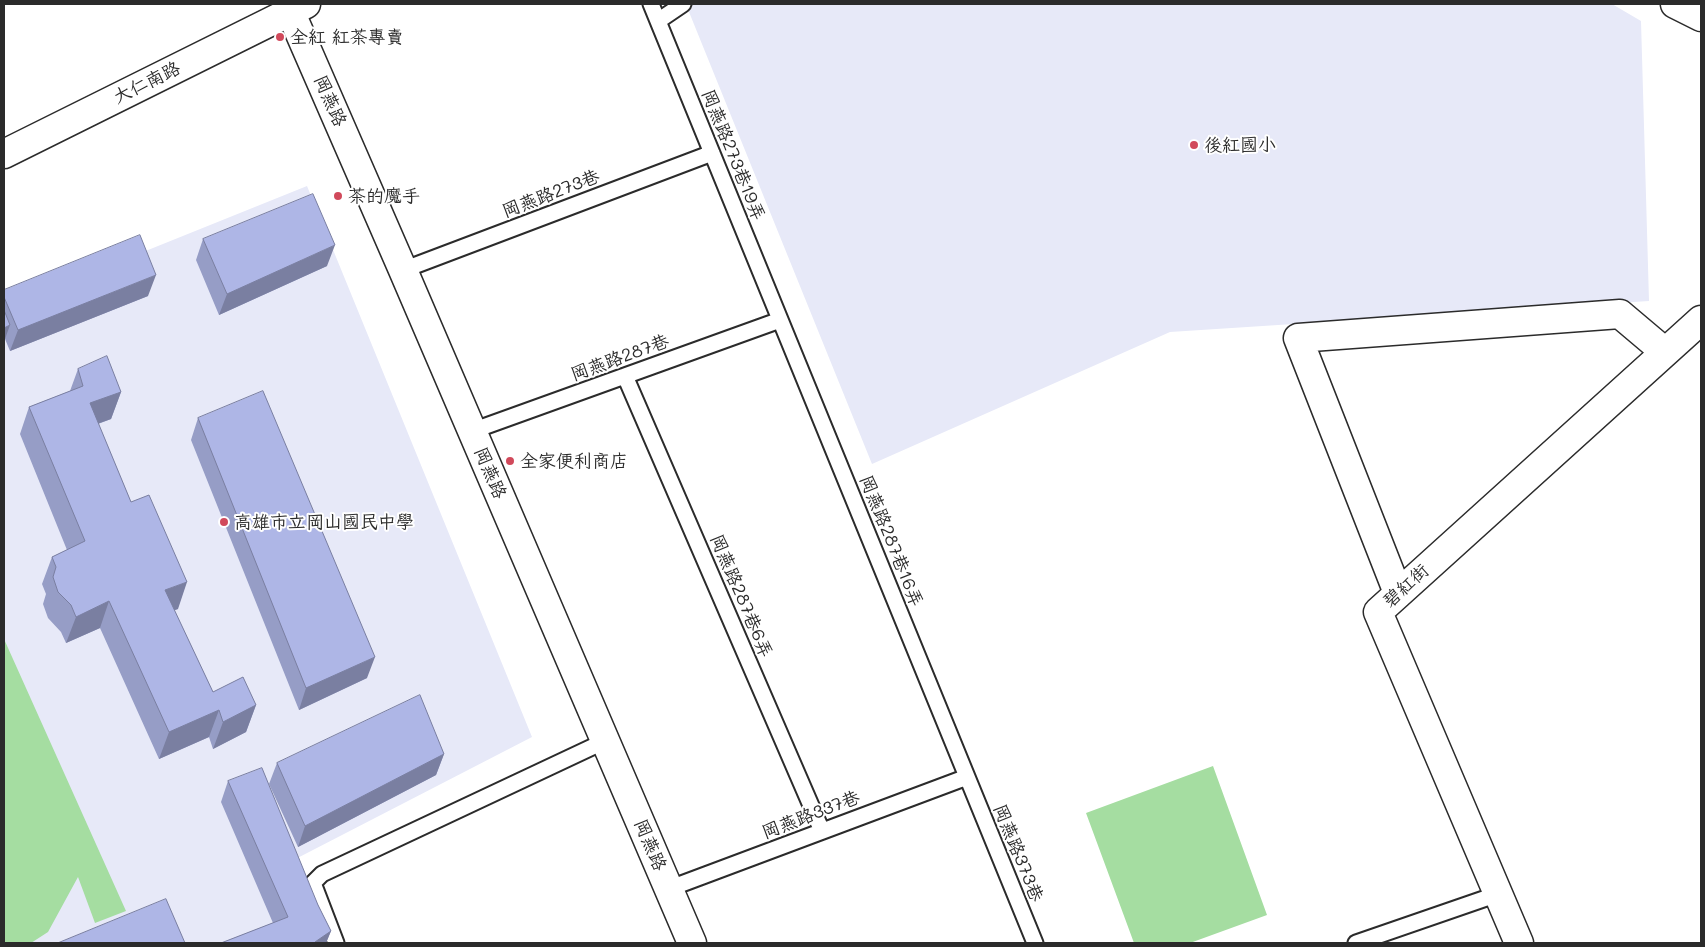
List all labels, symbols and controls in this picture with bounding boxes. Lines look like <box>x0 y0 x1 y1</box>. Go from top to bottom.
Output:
place label: 全紅 紅茶專賣 <box>290 26 404 48</box>
marker: 全紅 紅茶專賣 <box>274 31 286 43</box>
street label: 大仁南路 <box>110 58 184 108</box>
street label: 岡燕路 <box>309 72 351 130</box>
street label: 岡燕路273巷19弄 <box>697 86 769 224</box>
place label: 後紅國小 <box>1204 134 1276 156</box>
marker: 後紅國小 <box>1188 139 1200 151</box>
street label: 岡燕路273巷 <box>499 166 603 222</box>
place label: 茶的魔手 <box>348 185 420 207</box>
marker: 茶的魔手 <box>332 190 344 202</box>
street label: 岡燕路287巷 <box>568 330 672 386</box>
street label: 岡燕路 <box>470 444 510 502</box>
place label: 全家便利商店 <box>520 450 628 472</box>
marker: 全家便利商店 <box>504 455 516 467</box>
street label: 岡燕路287巷16弄 <box>855 472 927 610</box>
place label: 高雄市立岡山國民中學 <box>234 511 414 533</box>
marker: 高雄市立岡山國民中學 <box>218 516 230 528</box>
street label: 岡燕路287巷6弄 <box>705 531 777 661</box>
street label: 碧紅街 <box>1379 560 1433 612</box>
street label: 岡燕路337巷 <box>759 786 863 844</box>
street label: 岡燕路373巷 <box>989 801 1047 905</box>
street label: 岡燕路 <box>630 816 670 874</box>

